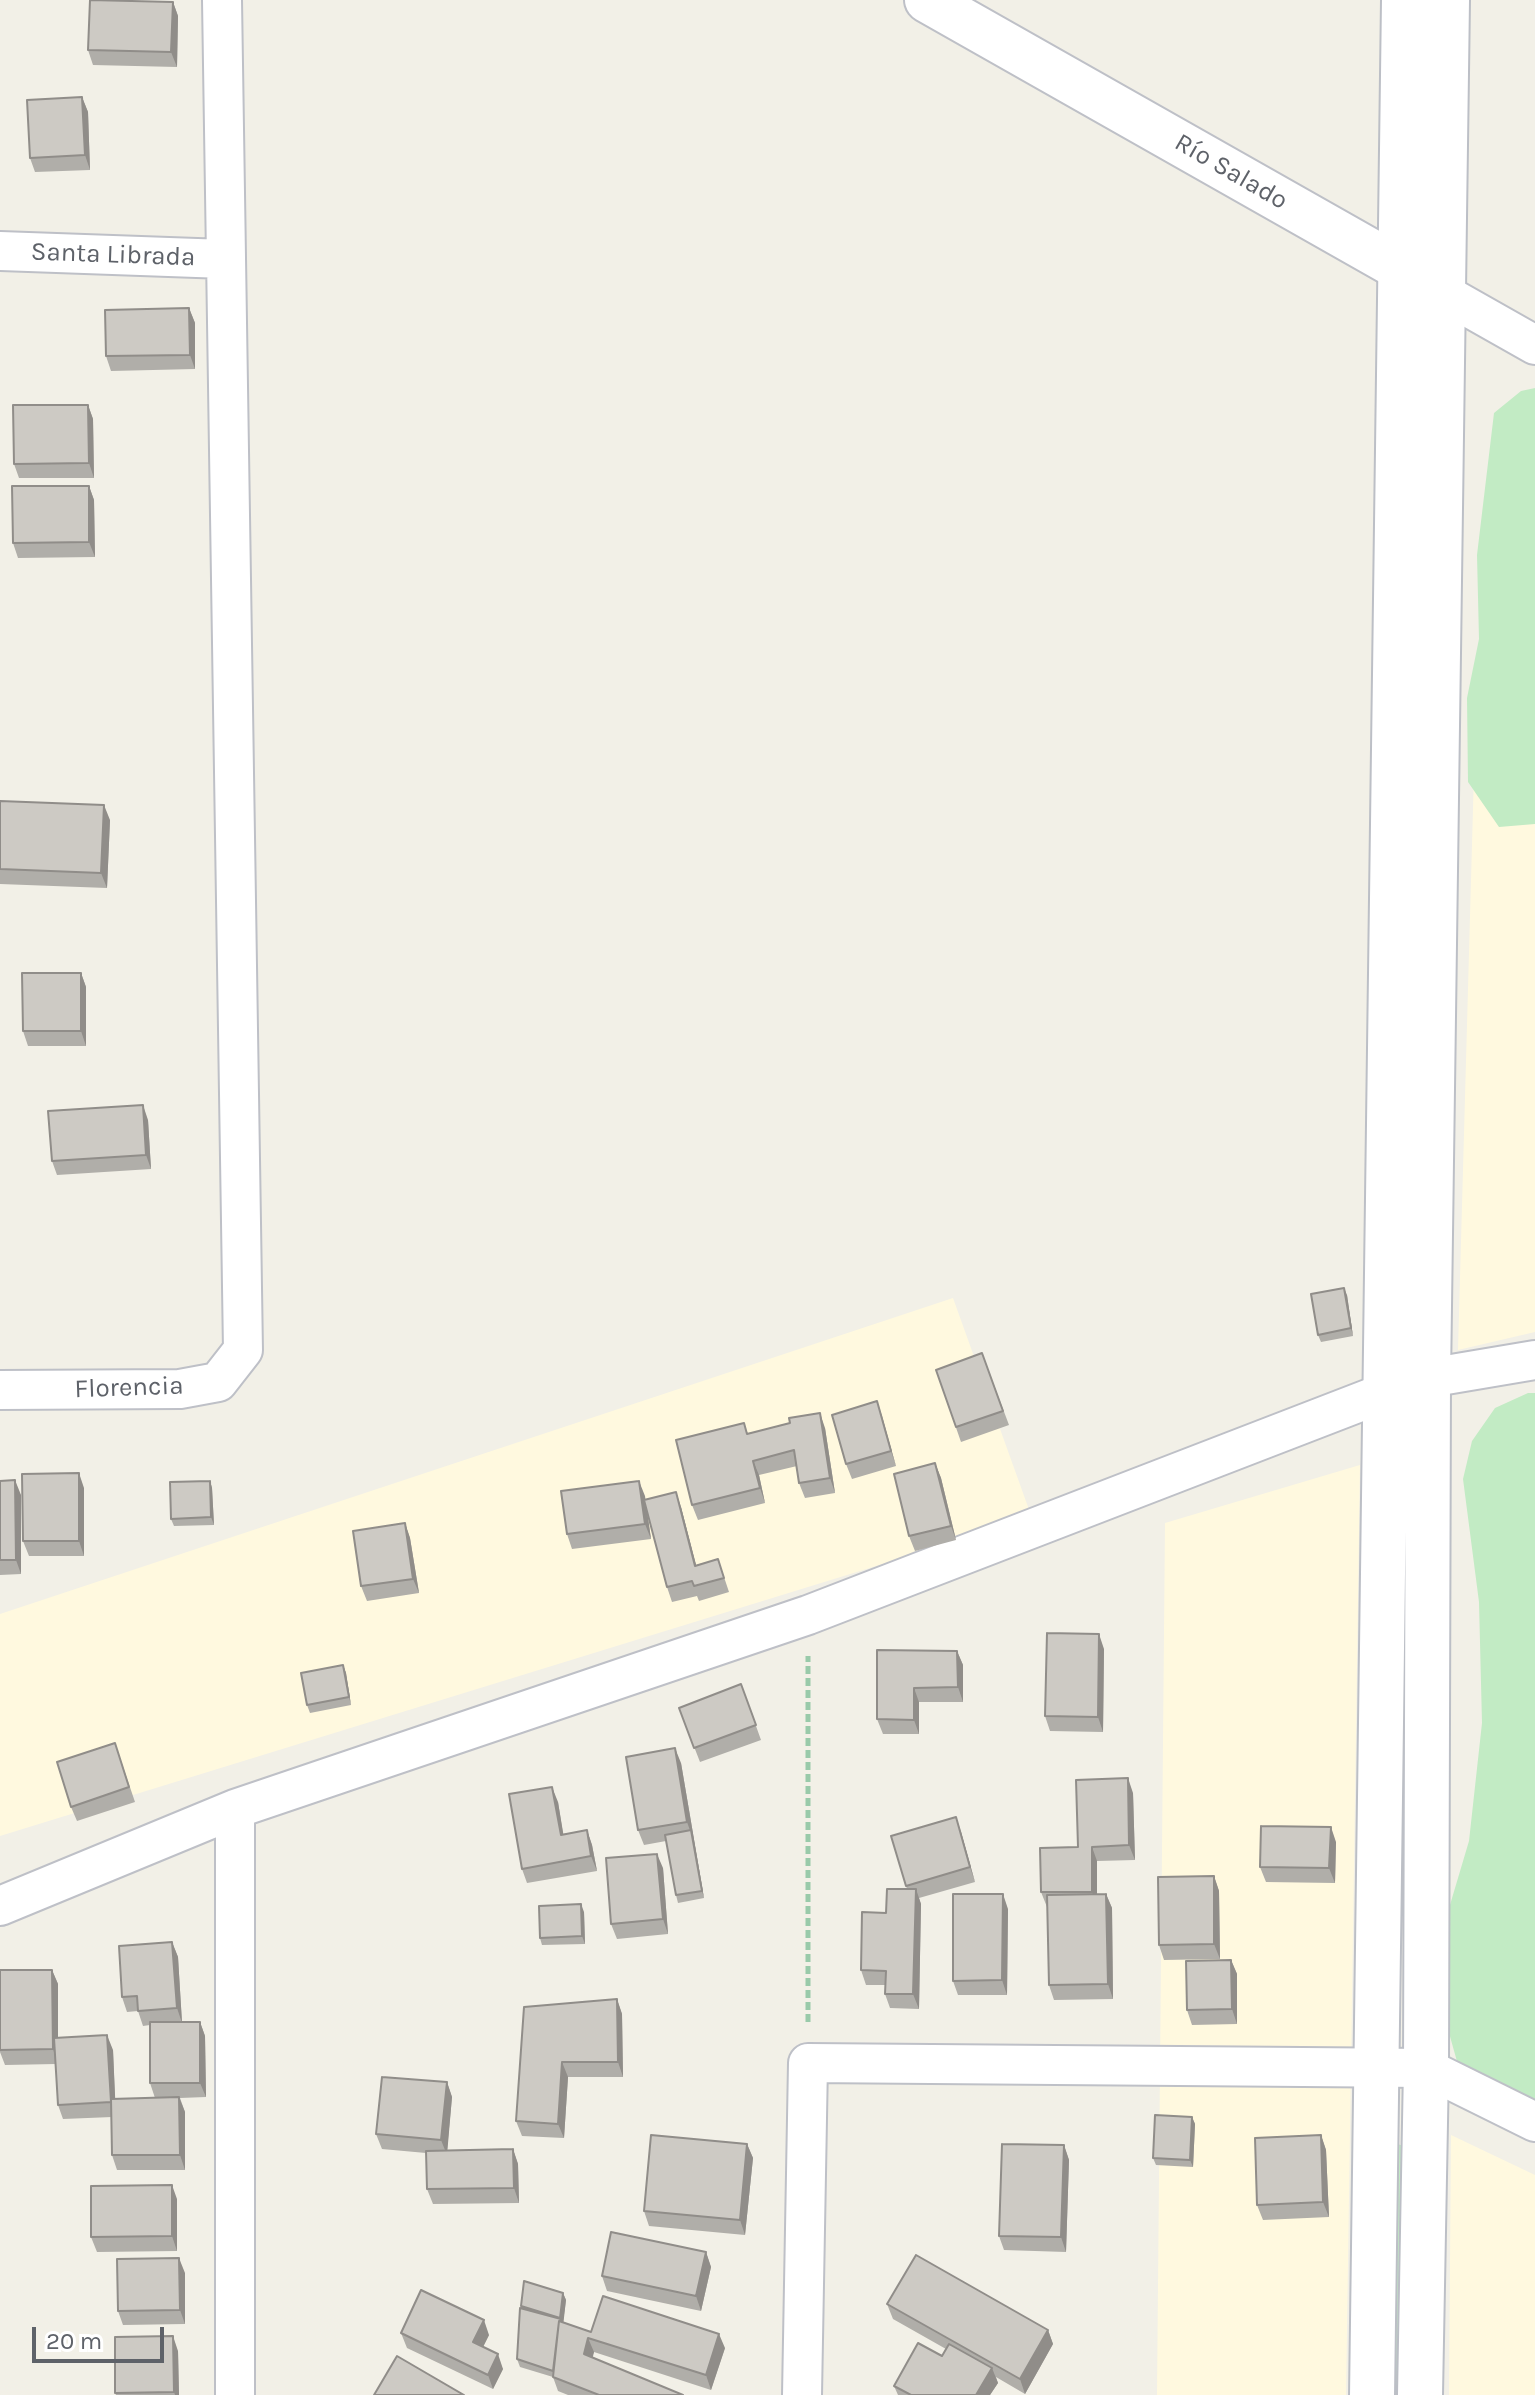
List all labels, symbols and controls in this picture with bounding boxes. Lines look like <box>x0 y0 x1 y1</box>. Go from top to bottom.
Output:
street label: Río Salado <box>1169 127 1293 217</box>
street label: Santa Librada <box>30 237 196 273</box>
street label: Florencia <box>74 1371 184 1405</box>
scale bar <box>36 2311 168 2361</box>
text: 20 m <box>46 2327 102 2355</box>

